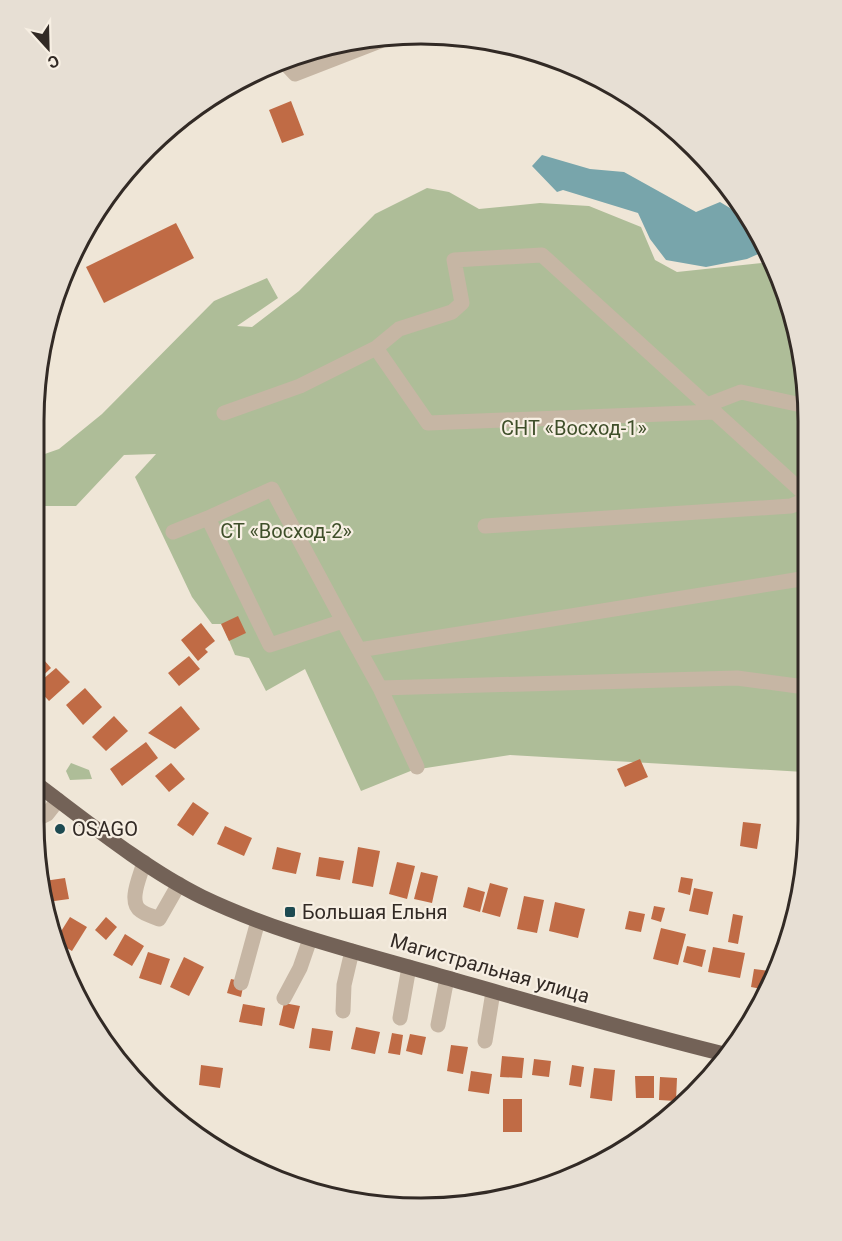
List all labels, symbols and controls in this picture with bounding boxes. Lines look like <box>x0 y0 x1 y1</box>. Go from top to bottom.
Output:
north arrow <box>18 18 78 78</box>
text: С <box>45 51 62 72</box>
park label: СНТ «Восход-1» <box>501 416 647 440</box>
park label: СТ «Восход-2» <box>220 519 352 543</box>
place label: OSAGO <box>72 817 138 841</box>
marker: OSAGO <box>53 822 67 836</box>
place label: Большая Ельня <box>302 900 448 924</box>
marker: Большая Ельня <box>283 905 297 919</box>
street label: Магистральная улица <box>388 928 592 1008</box>

